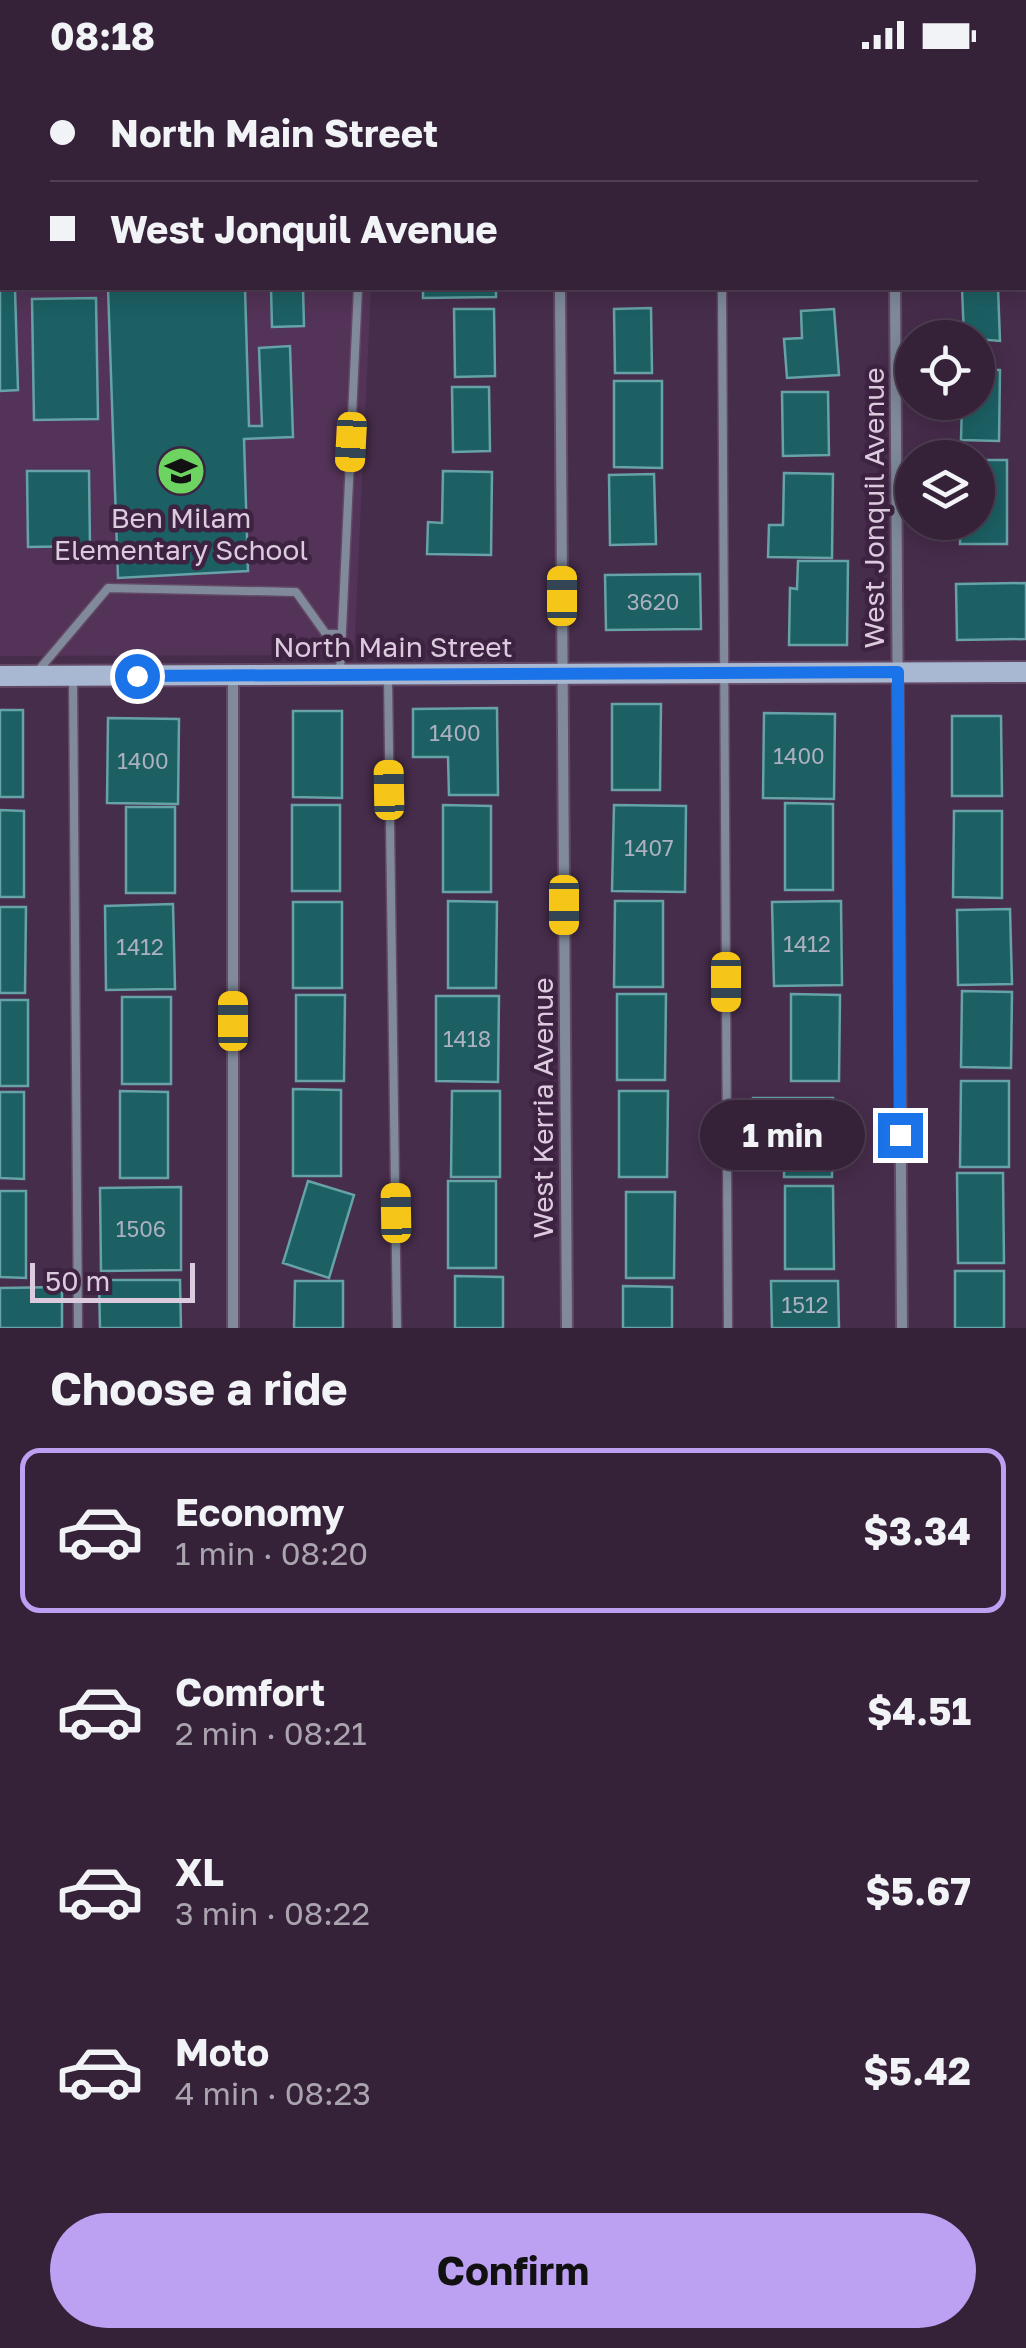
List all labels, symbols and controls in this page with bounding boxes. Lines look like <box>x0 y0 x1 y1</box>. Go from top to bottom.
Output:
text: 08:18 <box>50 13 155 58</box>
text: North Main Street <box>110 110 438 155</box>
text: West Jonquil Avenue <box>110 206 498 251</box>
map controls <box>895 320 995 540</box>
button: locate <box>895 320 995 420</box>
street label: West Jonquil Avenue <box>857 367 890 649</box>
car <box>334 411 368 473</box>
button: layers <box>895 440 995 540</box>
school or university icon: Ben Milam Elementary School <box>155 445 207 497</box>
place label: Ben Milam Elementary School <box>54 501 308 566</box>
car <box>547 566 577 626</box>
house number: 3620 <box>627 588 679 615</box>
street label: North Main Street <box>273 630 513 663</box>
route start <box>115 654 160 699</box>
house number: 1400 <box>429 719 481 746</box>
house number: 1400 <box>773 742 825 769</box>
house number: 1400 <box>117 747 169 774</box>
car <box>373 760 405 820</box>
house number: 1407 <box>624 834 674 861</box>
car <box>549 875 579 935</box>
house number: 1412 <box>783 930 831 957</box>
house number: 1412 <box>116 933 164 960</box>
car <box>711 952 741 1012</box>
street label: West Kerria Avenue <box>526 977 559 1239</box>
car <box>218 991 248 1051</box>
house number: 1418 <box>443 1025 491 1052</box>
callout: 1 min <box>700 1100 865 1170</box>
route end <box>878 1113 923 1158</box>
text: 1 min <box>742 1116 823 1154</box>
car <box>380 1183 412 1243</box>
house number: 1506 <box>116 1215 166 1242</box>
scale bar <box>30 1258 195 1302</box>
text: 50 m <box>45 1264 110 1297</box>
house number: 1512 <box>782 1291 828 1318</box>
text: Choose a ride <box>50 1361 348 1415</box>
icon: car <box>55 1486 145 1576</box>
text: Economy <box>175 1489 344 1534</box>
text: $3.34 <box>863 1508 971 1553</box>
text: 1 min · 08:20 <box>175 1534 368 1572</box>
icon: car <box>55 1666 145 1756</box>
text: Comfort <box>175 1669 325 1714</box>
text: $4.51 <box>867 1688 971 1733</box>
text: 2 min · 08:21 <box>175 1714 367 1752</box>
icon: car <box>55 1846 145 1936</box>
text: XL <box>175 1849 224 1894</box>
text: $5.67 <box>865 1868 971 1913</box>
text: 3 min · 08:22 <box>175 1894 370 1932</box>
icon: car <box>55 2026 145 2116</box>
text: Moto <box>175 2029 269 2074</box>
text: $5.42 <box>863 2048 971 2093</box>
text: 4 min · 08:23 <box>175 2074 371 2112</box>
button: Confirm <box>50 2213 976 2328</box>

